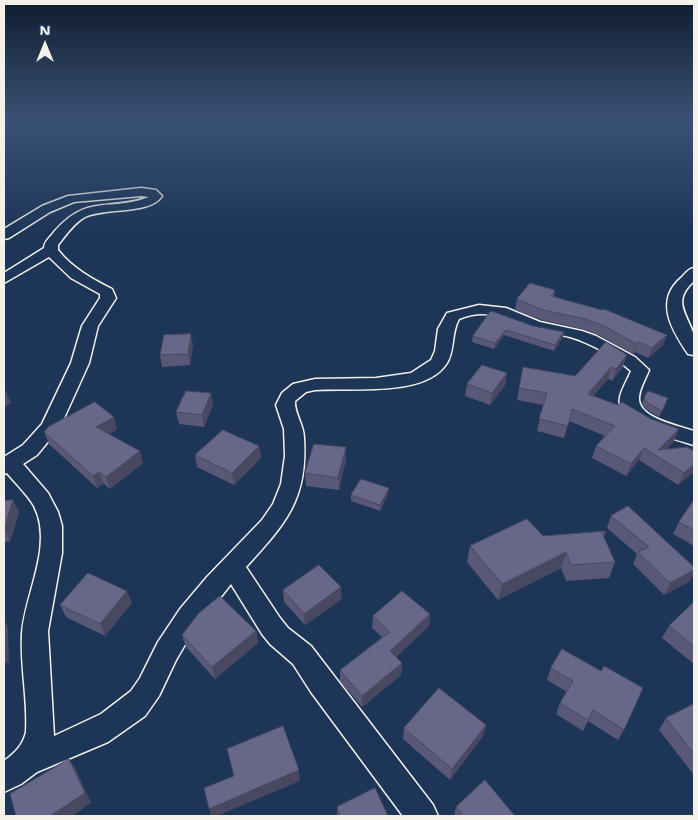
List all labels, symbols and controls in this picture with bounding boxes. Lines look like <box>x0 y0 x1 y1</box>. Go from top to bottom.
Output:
north arrow <box>20 20 70 70</box>
text: N <box>39 21 51 39</box>

